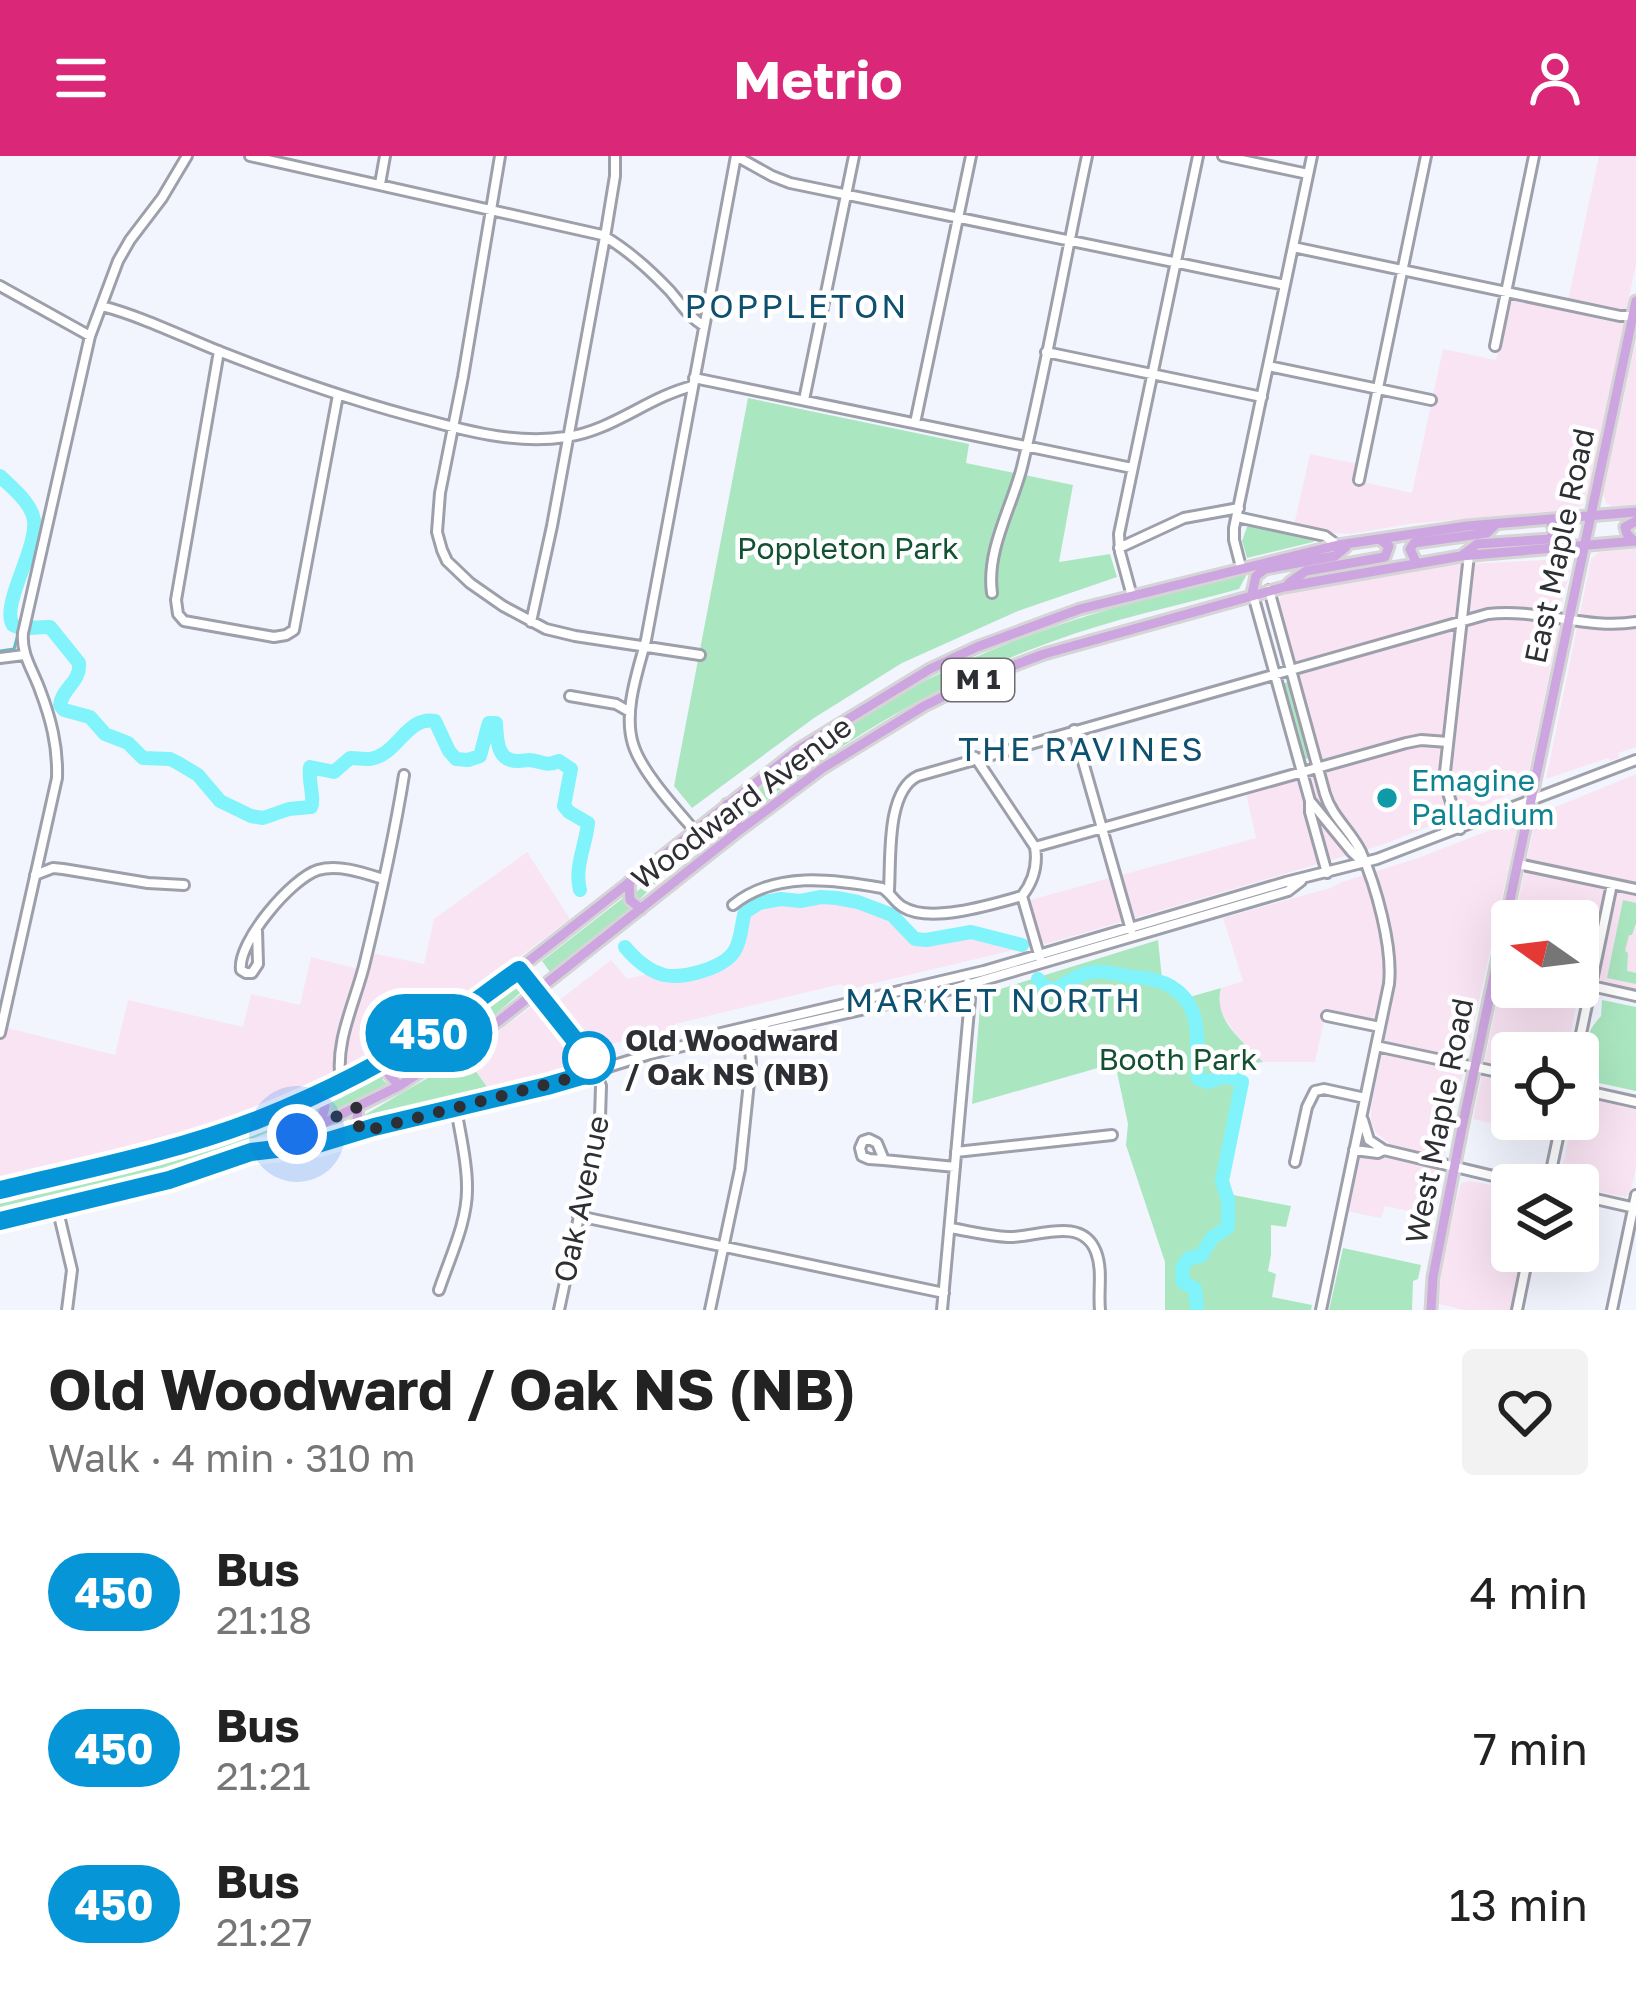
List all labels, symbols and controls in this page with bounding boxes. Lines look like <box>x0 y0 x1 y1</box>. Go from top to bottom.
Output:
icon: menu <box>48 45 114 111</box>
icon: person <box>1522 45 1588 111</box>
text: Metrio <box>733 46 903 111</box>
district label: POPPLETON <box>685 286 909 325</box>
street label: East Maple Road <box>1517 425 1601 667</box>
park label: Poppleton Park <box>737 530 959 566</box>
road number: M 1 <box>942 659 1014 701</box>
street label: Woodward Avenue <box>624 708 858 897</box>
district label: THE RAVINES <box>958 729 1206 768</box>
place label: Emagine Palladium <box>1411 762 1555 832</box>
marker: Emagine Palladium <box>1374 785 1400 811</box>
north arrow <box>1491 900 1599 1008</box>
map controls <box>1491 900 1599 1272</box>
district label: MARKET NORTH <box>845 980 1143 1019</box>
line badge: 450 <box>360 994 498 1072</box>
street label: West Maple Road <box>1398 995 1480 1247</box>
text: 450 <box>389 1008 469 1058</box>
place label: Old Woodward / Oak NS (NB) <box>625 1022 838 1092</box>
button: locate <box>1491 1032 1599 1140</box>
marker: Old Woodward / Oak NS (NB) <box>564 1033 614 1083</box>
park label: Booth Park <box>1099 1041 1258 1077</box>
your location <box>267 1104 327 1164</box>
street label: Oak Avenue <box>546 1112 616 1285</box>
button: layers <box>1491 1164 1599 1272</box>
button: heart <box>1462 1349 1588 1475</box>
text: Old Woodward / Oak NS (NB) <box>48 1354 856 1423</box>
text: Walk · 4 min · 310 m <box>48 1434 416 1481</box>
text: Bus <box>216 1542 300 1596</box>
text: 4 min <box>1470 1565 1588 1619</box>
text: 450 <box>74 1567 154 1617</box>
text: 21:18 <box>216 1596 312 1643</box>
text: Bus <box>216 1698 300 1752</box>
text: 7 min <box>1473 1721 1588 1775</box>
text: 450 <box>74 1723 154 1773</box>
text: 21:21 <box>216 1752 311 1799</box>
text: Bus <box>216 1854 300 1908</box>
text: 13 min <box>1449 1877 1588 1931</box>
text: 450 <box>74 1879 154 1929</box>
text: 21:27 <box>216 1908 313 1955</box>

